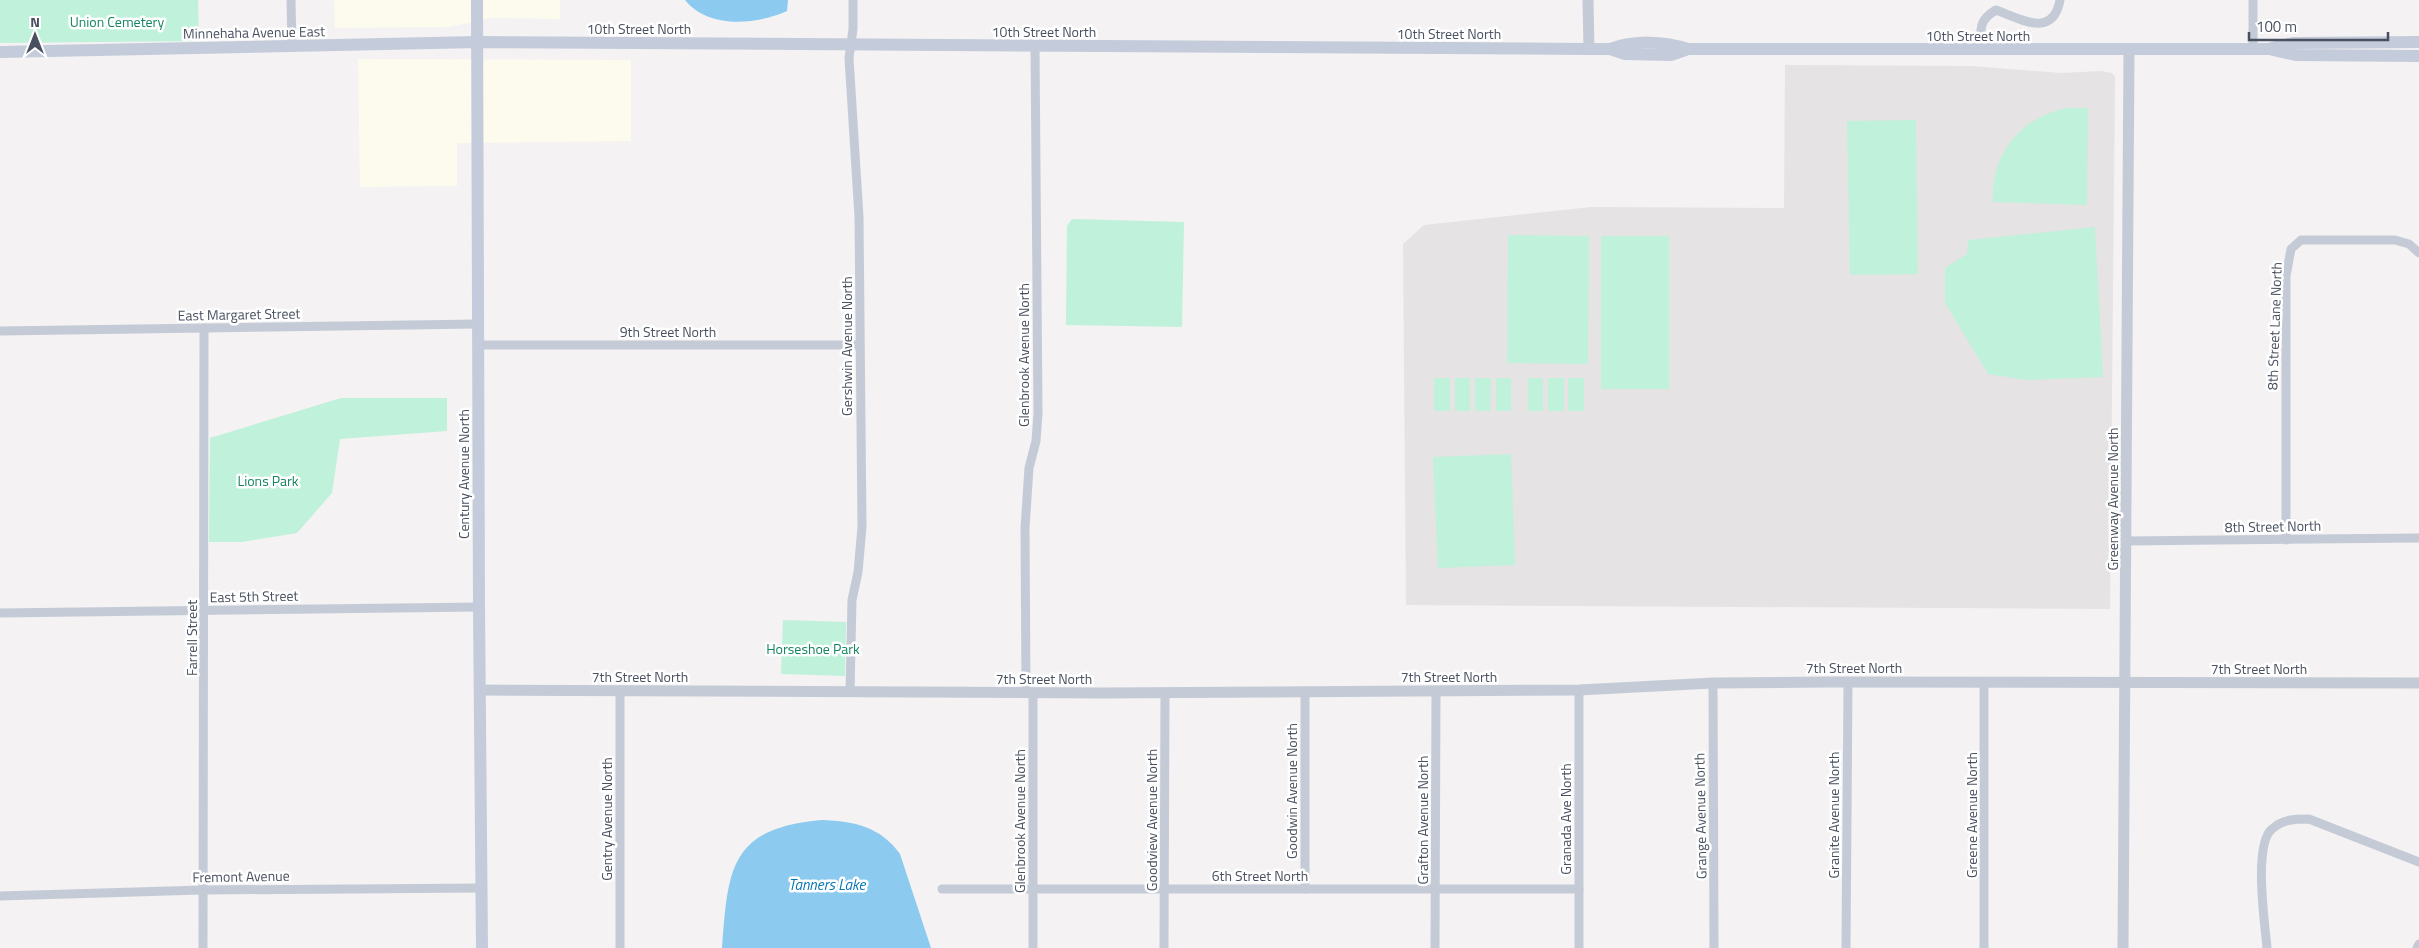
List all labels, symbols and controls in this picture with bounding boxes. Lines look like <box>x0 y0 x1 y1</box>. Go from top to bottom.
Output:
north arrow <box>10 10 60 60</box>
scale bar <box>2249 10 2388 42</box>
text: N <box>30 11 40 32</box>
park label: Union Cemetery <box>70 11 164 32</box>
text: 100 m <box>2256 15 2297 38</box>
street label: 10th Street North <box>587 18 691 39</box>
street label: Minnehaha Avenue East <box>183 20 325 44</box>
street label: 10th Street North <box>992 21 1096 42</box>
street label: 10th Street North <box>1397 23 1501 44</box>
street label: 10th Street North <box>1926 25 2030 46</box>
street label: 8th Street Lane North <box>2261 262 2287 390</box>
street label: Gershwin Avenue North <box>836 276 857 416</box>
street label: Glenbrook Avenue North <box>1013 283 1034 427</box>
street label: East Margaret Street <box>177 302 301 326</box>
street label: 9th Street North <box>620 321 716 342</box>
street label: Century Avenue North <box>453 409 474 539</box>
street label: Greenway Avenue North <box>2102 427 2123 571</box>
park label: Lions Park <box>237 470 299 491</box>
street label: 8th Street North <box>2225 515 2321 537</box>
street label: East 5th Street <box>209 585 299 607</box>
street label: Farrell Street <box>181 600 202 676</box>
park label: Horseshoe Park <box>766 638 860 659</box>
street label: 7th Street North <box>1806 657 1902 678</box>
street label: 7th Street North <box>2211 658 2307 679</box>
street label: 7th Street North <box>592 666 688 687</box>
street label: 7th Street North <box>1401 666 1497 687</box>
street label: 7th Street North <box>996 668 1092 689</box>
street label: Goodwin Avenue North <box>1281 723 1302 859</box>
street label: Glenbrook Avenue North <box>1009 749 1030 893</box>
street label: Goodview Avenue North <box>1141 749 1162 891</box>
street label: Granite Avenue North <box>1823 751 1844 879</box>
street label: Greene Avenue North <box>1961 752 1982 878</box>
street label: Grange Avenue North <box>1688 753 1712 879</box>
street label: Grafton Avenue North <box>1412 756 1433 884</box>
street label: Gentry Avenue North <box>596 757 617 881</box>
street label: Granada Ave North <box>1555 763 1576 875</box>
street label: Fremont Avenue <box>192 865 290 887</box>
street label: 6th Street North <box>1212 865 1308 886</box>
water label: Tanners Lake <box>789 873 867 896</box>

